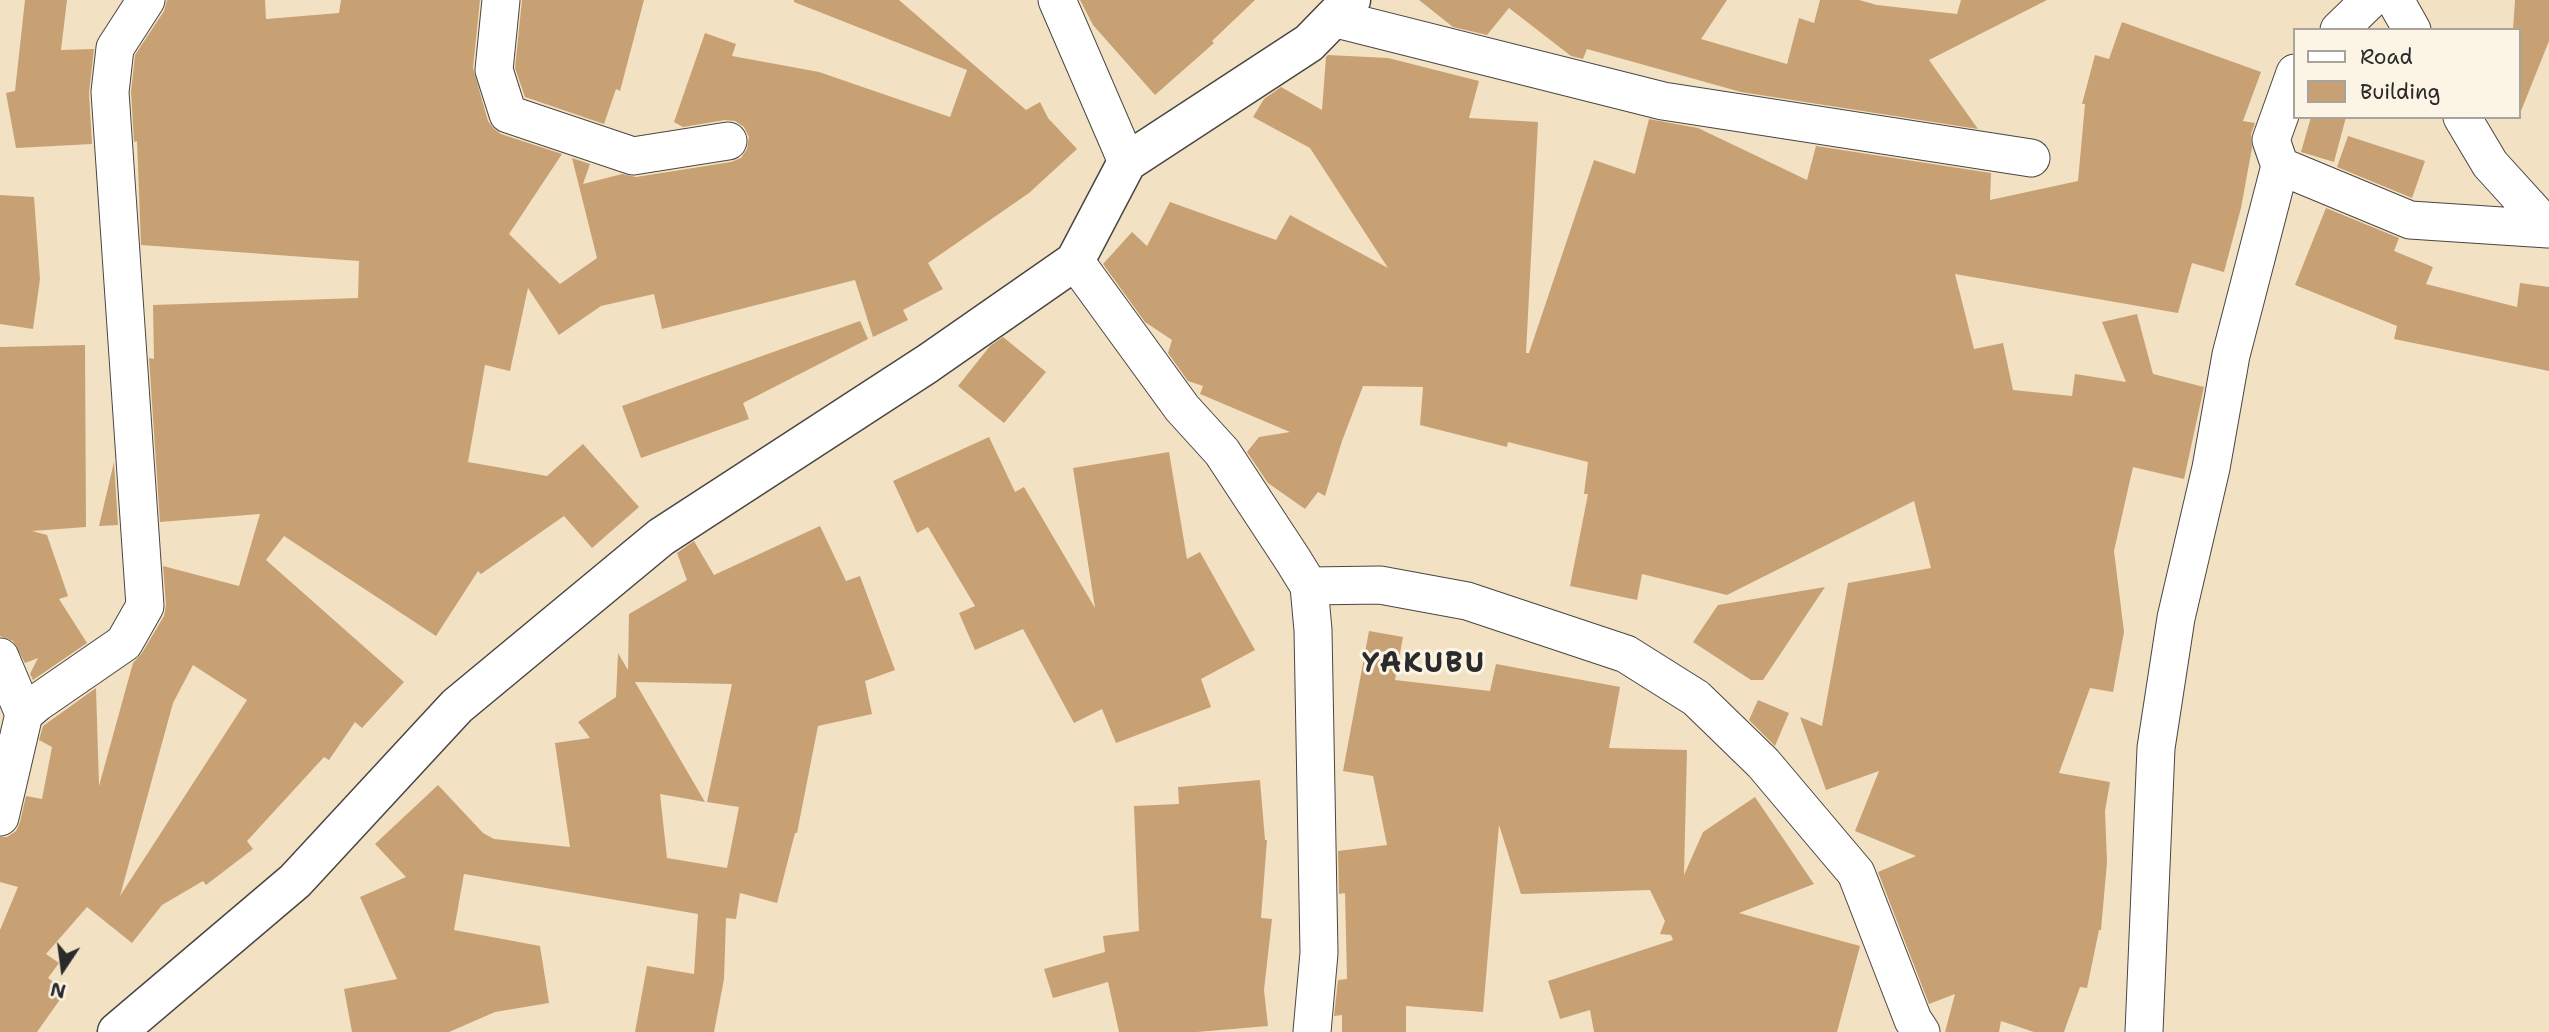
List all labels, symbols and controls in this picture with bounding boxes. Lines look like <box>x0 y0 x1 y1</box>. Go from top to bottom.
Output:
legend <box>2294 28 2521 119</box>
text: Road <box>2360 43 2413 71</box>
text: Building <box>2360 78 2440 106</box>
district label: YAKUBU <box>1363 648 1485 682</box>
north arrow <box>28 934 98 1004</box>
text: N <box>48 976 68 1004</box>

